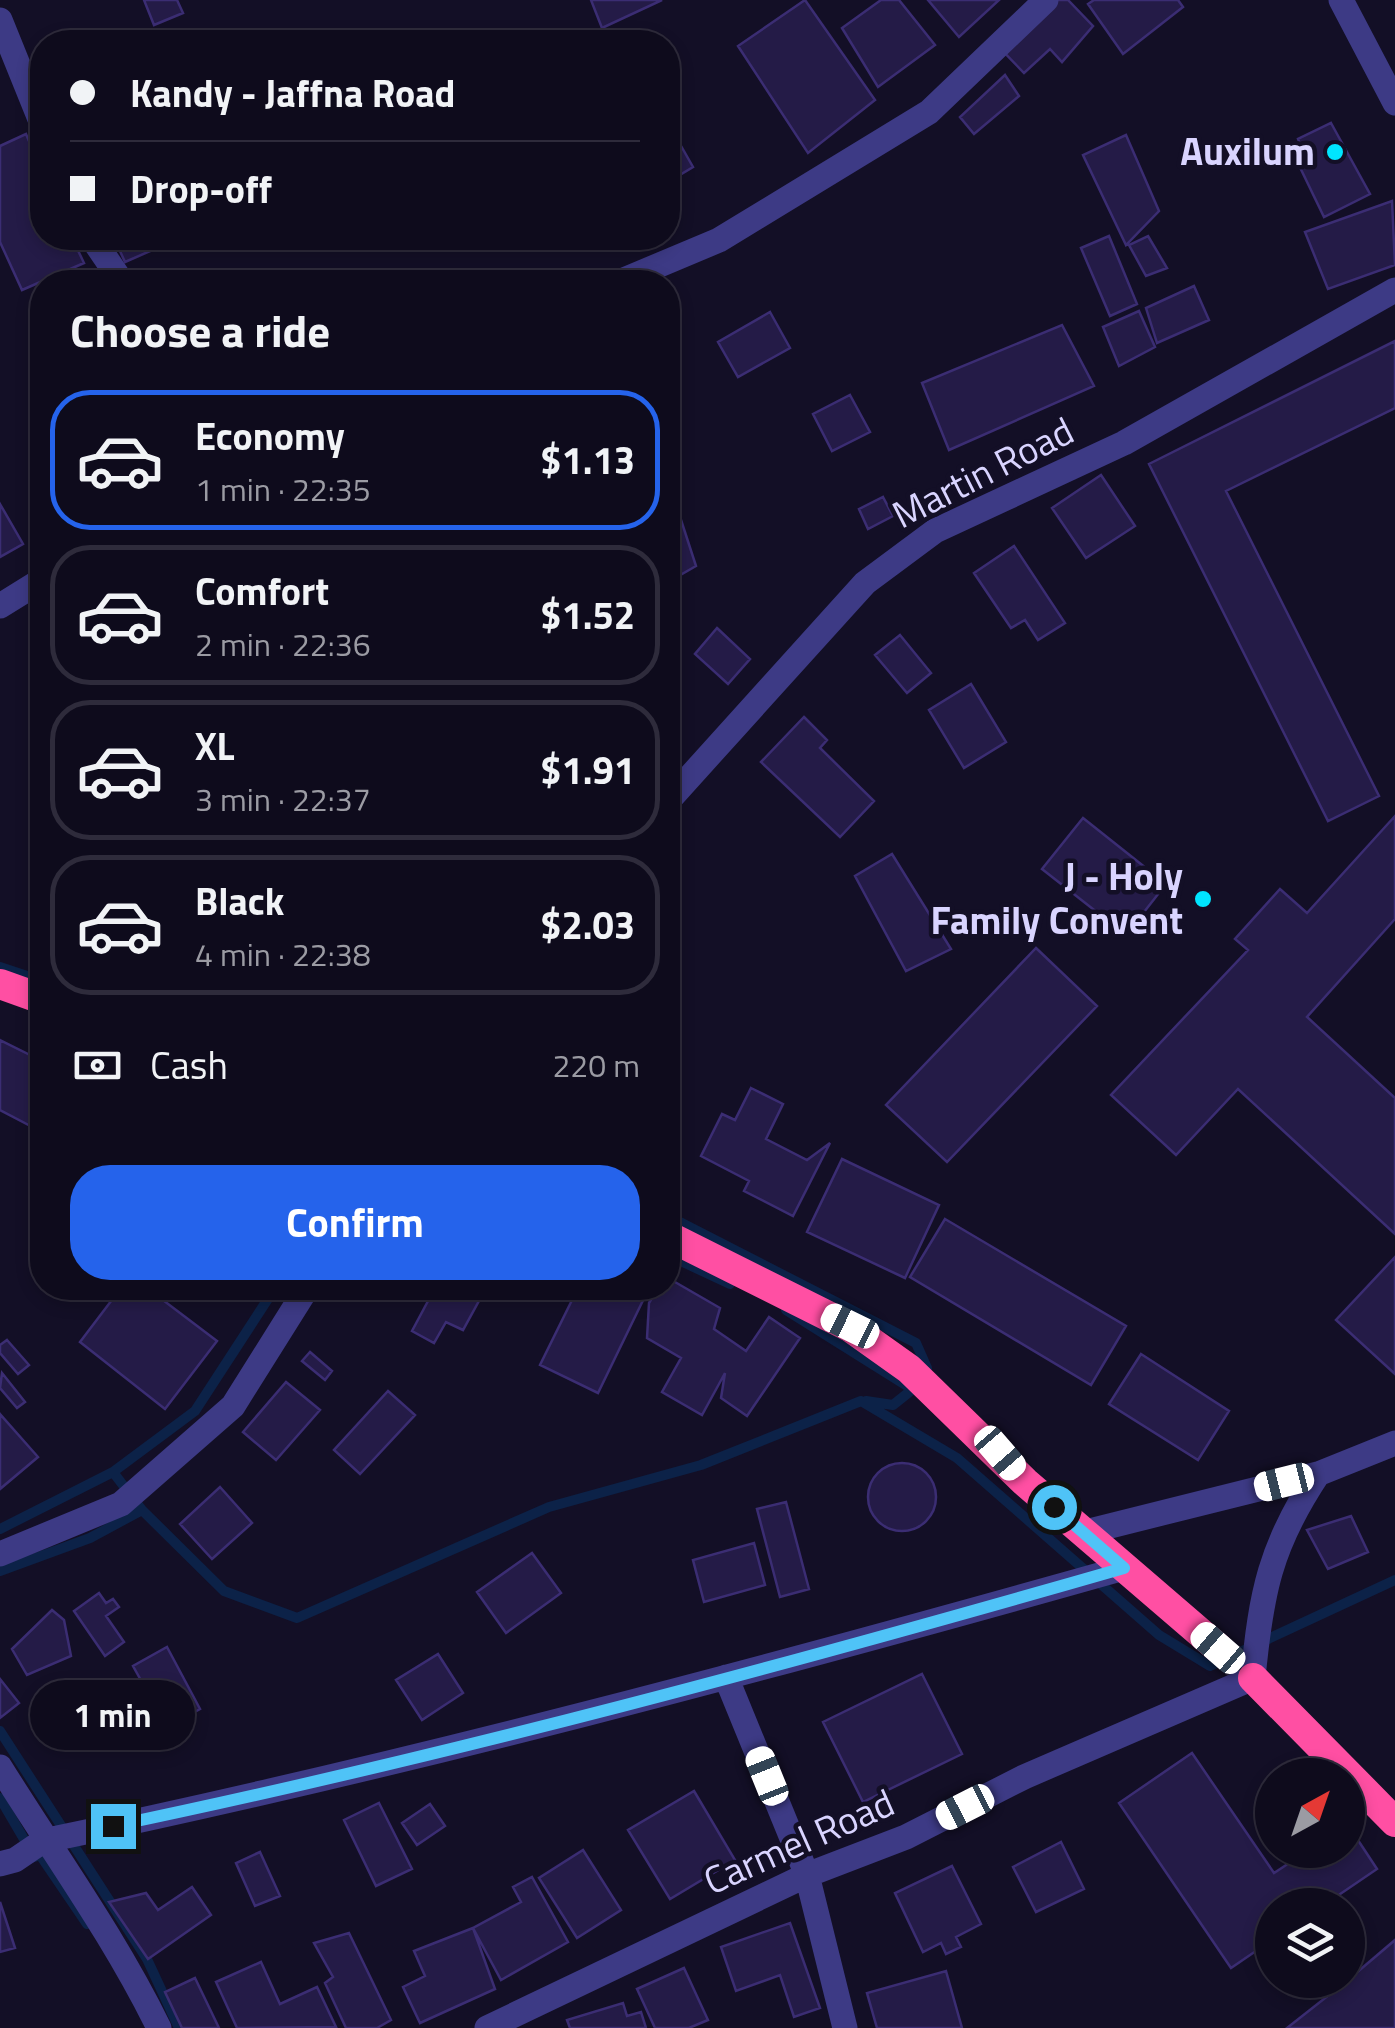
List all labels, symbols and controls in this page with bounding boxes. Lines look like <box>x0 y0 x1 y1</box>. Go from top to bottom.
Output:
text: Kandy - Jaffna Road <box>130 64 455 122</box>
place label: Auxilum <box>1180 122 1315 180</box>
marker: Auxilum <box>1324 141 1346 163</box>
text: Drop-off <box>130 160 272 218</box>
text: Choose a ride <box>70 296 330 364</box>
street label: Martin Road <box>882 402 1083 543</box>
text: Economy <box>195 407 345 465</box>
icon: car <box>75 415 165 505</box>
text: $1.13 <box>540 431 635 489</box>
text: 1 min · 22:35 <box>195 465 371 513</box>
text: Comfort <box>195 562 329 620</box>
icon: car <box>75 570 165 660</box>
text: $1.52 <box>540 586 635 644</box>
text: 2 min · 22:36 <box>195 620 371 668</box>
text: XL <box>195 717 235 775</box>
icon: car <box>75 725 165 815</box>
text: $1.91 <box>540 741 635 799</box>
text: 3 min · 22:37 <box>195 775 371 823</box>
place label: J - Holy Family Convent <box>930 847 1183 949</box>
text: Black <box>195 872 284 930</box>
icon: car <box>75 880 165 970</box>
marker: J - Holy Family Convent <box>1192 888 1214 910</box>
text: $2.03 <box>540 896 635 954</box>
text: 4 min · 22:38 <box>195 930 371 978</box>
text: Cash <box>150 1036 228 1094</box>
icon: cash <box>70 1038 125 1093</box>
text: 220 m <box>552 1041 640 1089</box>
button: Confirm <box>70 1165 640 1280</box>
car <box>816 1299 884 1353</box>
car <box>969 1421 1031 1485</box>
car <box>1251 1460 1317 1504</box>
route start <box>1032 1485 1077 1530</box>
car <box>1186 1617 1250 1679</box>
callout: 1 min <box>31 1681 196 1751</box>
text: 1 min <box>74 1691 151 1739</box>
car <box>742 1743 792 1809</box>
north arrow <box>1255 1758 1365 1868</box>
map controls <box>1255 1758 1365 1998</box>
street label: Carmel Road <box>694 1773 903 1909</box>
car <box>931 1780 999 1834</box>
route end <box>91 1804 136 1849</box>
button: layers <box>1255 1888 1365 1998</box>

